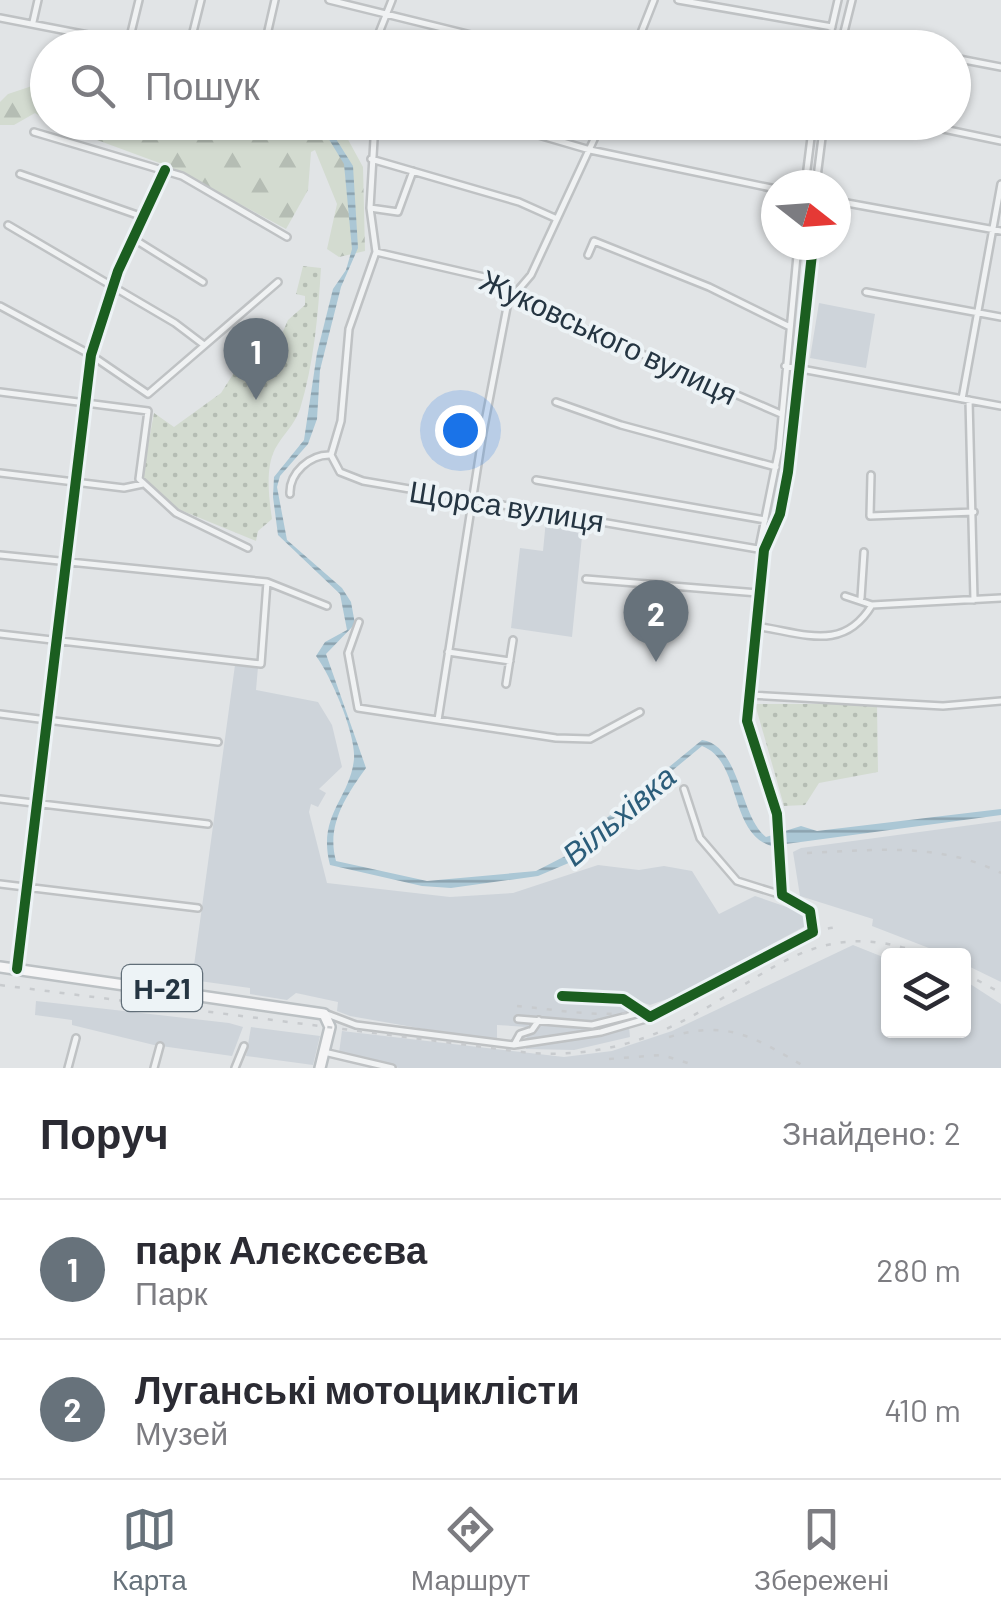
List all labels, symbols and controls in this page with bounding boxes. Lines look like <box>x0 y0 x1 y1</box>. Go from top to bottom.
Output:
search box <box>30 30 971 140</box>
icon: search <box>65 58 120 113</box>
text: Пошук <box>145 62 260 108</box>
north arrow <box>761 170 851 260</box>
street label: Жуковського вулиця <box>475 261 743 411</box>
pin: 1 <box>224 318 288 400</box>
your location <box>435 405 486 456</box>
street label: Щорса вулиця <box>407 472 607 538</box>
pin: 2 <box>624 580 688 662</box>
water label: Вільхівка <box>554 756 682 872</box>
map controls <box>881 948 971 1038</box>
button: layers <box>881 948 971 1038</box>
road number: Н-21 <box>122 965 202 1011</box>
text: Поруч <box>40 1107 169 1157</box>
text: Знайдено: 2 <box>782 1113 961 1151</box>
text: парк Алєксєєва <box>135 1226 427 1272</box>
text: 1 <box>67 1250 78 1288</box>
text: 280 m <box>876 1250 961 1288</box>
text: Парк <box>135 1273 208 1311</box>
text: Луганські мотоциклісти <box>135 1366 580 1412</box>
text: 2 <box>64 1390 81 1428</box>
text: 410 m <box>884 1390 961 1428</box>
text: Музей <box>135 1413 228 1451</box>
tab: Карта <box>112 1502 187 1597</box>
tab: Маршрут <box>411 1502 530 1597</box>
tab: Збережені <box>754 1502 889 1597</box>

